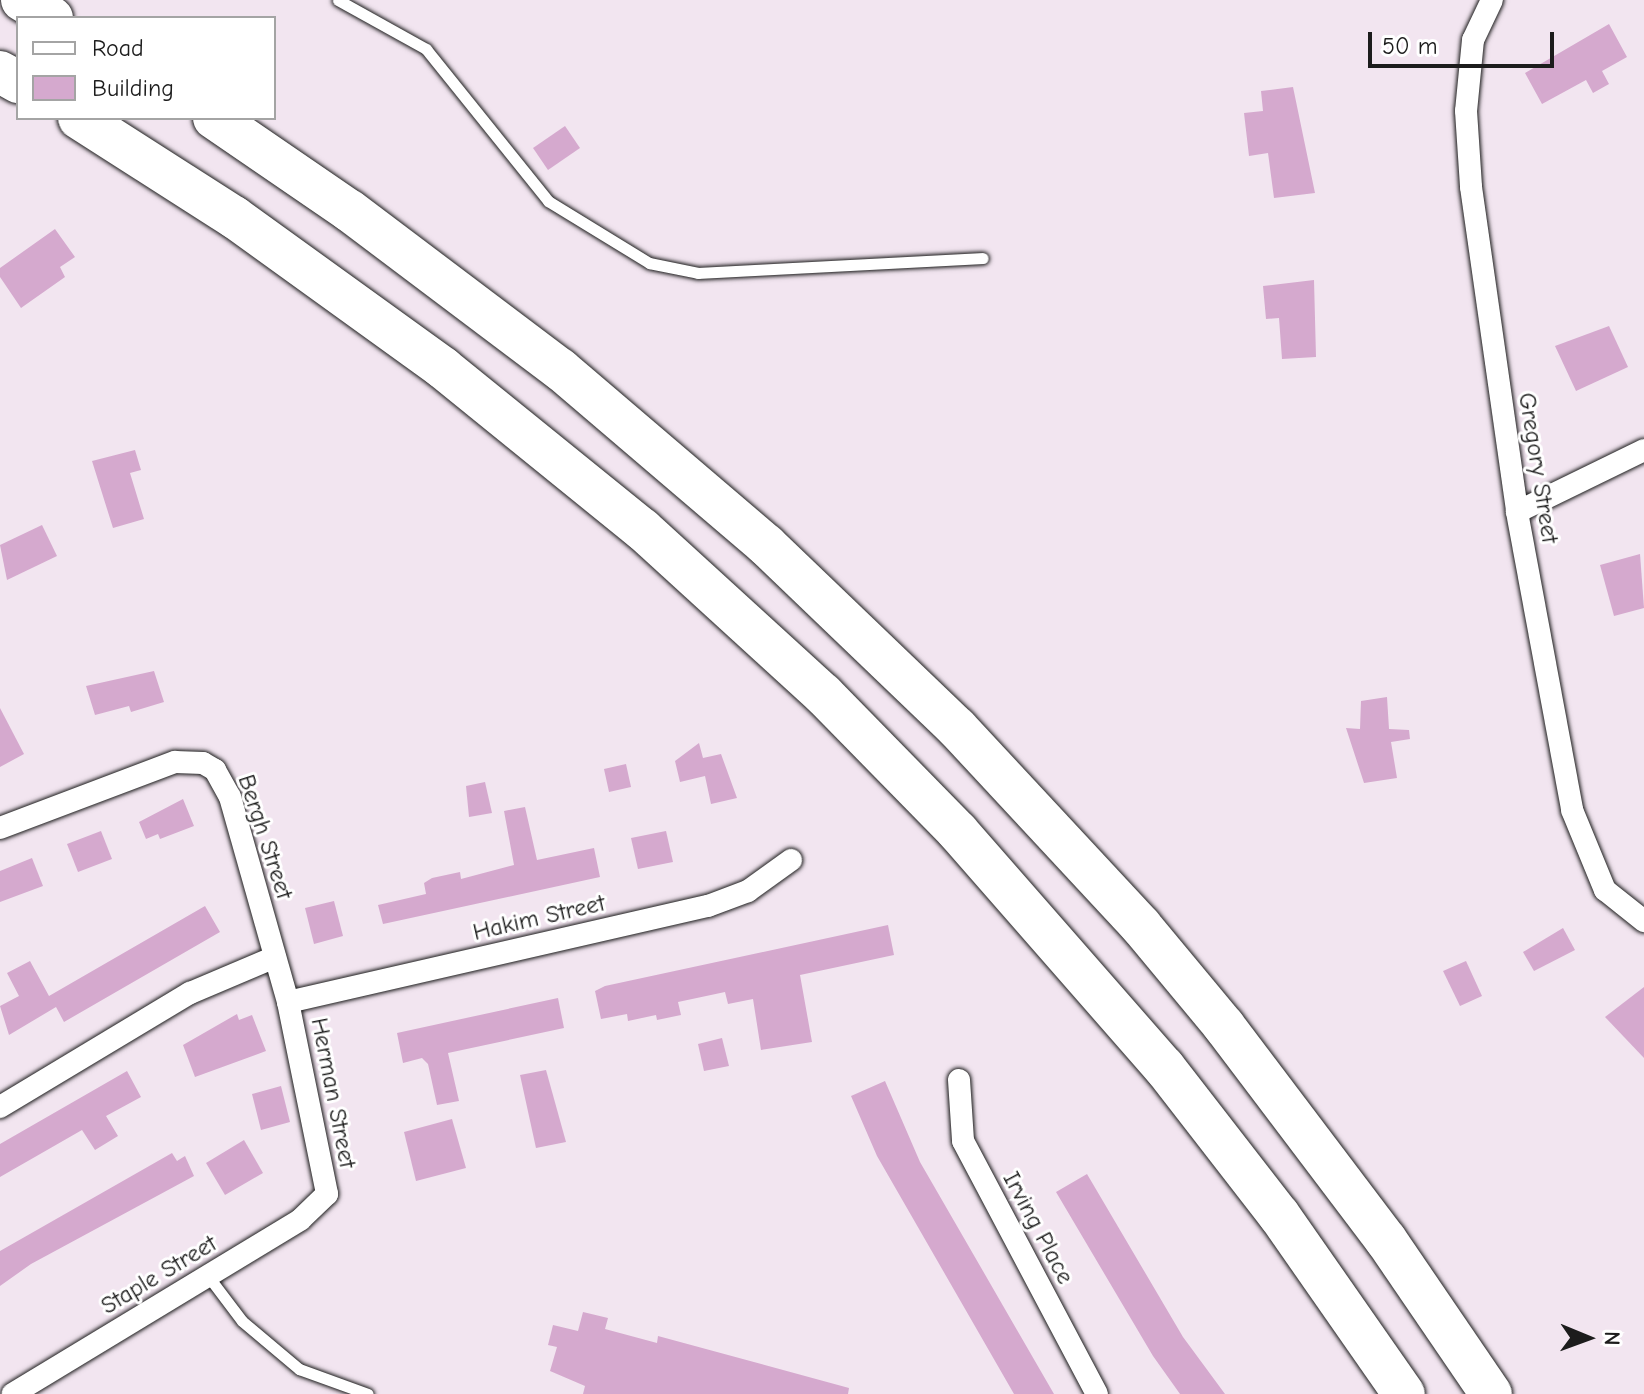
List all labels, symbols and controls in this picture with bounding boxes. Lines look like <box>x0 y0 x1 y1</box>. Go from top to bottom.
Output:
legend <box>16 16 276 120</box>
scale bar <box>1372 16 1558 66</box>
text: 50 m <box>1382 32 1438 60</box>
text: Road <box>92 34 144 62</box>
text: Building <box>92 74 174 102</box>
street label: Gregory Street <box>1512 391 1564 545</box>
street label: Bergh Street <box>231 771 299 903</box>
street label: Hakim Street <box>470 889 608 947</box>
street label: Herman Street <box>304 1015 362 1171</box>
street label: Irving Place <box>996 1167 1080 1289</box>
street label: Staple Street <box>96 1229 222 1321</box>
north arrow <box>1548 1298 1628 1378</box>
text: N <box>1599 1331 1625 1346</box>

